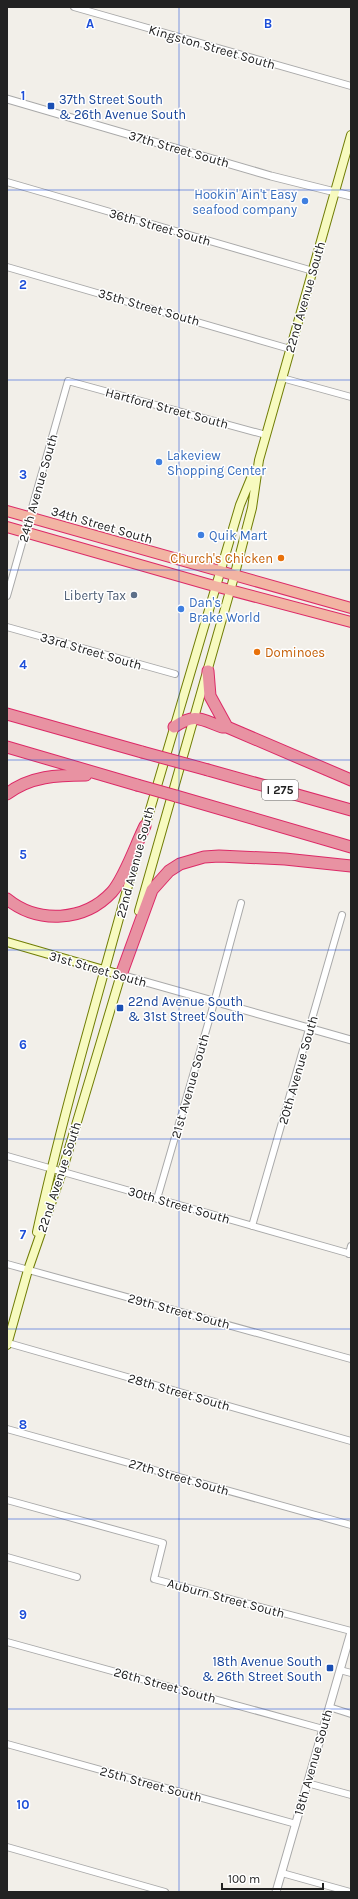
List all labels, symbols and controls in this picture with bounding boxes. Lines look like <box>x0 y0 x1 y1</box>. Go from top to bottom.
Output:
text: A <box>86 16 94 31</box>
text: B <box>264 16 272 31</box>
street label: Kingston Street South <box>147 22 277 72</box>
text: 1 <box>21 88 25 103</box>
place label: 37th Street South & 26th Avenue South <box>59 92 186 122</box>
marker: 37th Street South & 26th Avenue South <box>46 101 56 111</box>
street label: 37th Street South <box>127 127 231 171</box>
place label: Hookin' Ain't Easy seafood company <box>192 187 297 217</box>
marker: Hookin' Ain't Easy seafood company <box>300 196 310 206</box>
street label: 36th Street South <box>107 205 213 249</box>
street label: 22nd Avenue South <box>282 240 328 354</box>
text: 2 <box>19 277 27 292</box>
street label: 35th Street South <box>96 285 202 329</box>
street label: Hartford Street South <box>104 384 230 432</box>
street label: 24th Avenue South <box>15 432 61 544</box>
place label: Lakeview Shopping Center <box>167 448 266 478</box>
marker: Lakeview Shopping Center <box>154 457 164 467</box>
text: 3 <box>19 467 27 482</box>
street label: 34th Street South <box>49 503 155 547</box>
place label: Quik Mart <box>209 528 267 543</box>
marker: Quik Mart <box>196 530 206 540</box>
place label: Church's Chicken <box>170 551 273 566</box>
marker: Church's Chicken <box>276 553 286 563</box>
place label: Liberty Tax <box>64 588 126 603</box>
marker: Liberty Tax <box>129 590 139 600</box>
place label: Dan's Brake World <box>189 595 260 625</box>
marker: Dan's Brake World <box>176 604 186 614</box>
street label: 33rd Street South <box>38 629 144 673</box>
place label: Dominoes <box>265 645 325 660</box>
marker: Dominoes <box>252 647 262 657</box>
text: 4 <box>19 657 27 672</box>
road number: I 275 <box>262 780 298 800</box>
street label: 22nd Avenue South <box>113 804 157 920</box>
text: 5 <box>19 847 27 862</box>
street label: 31st Street South <box>47 948 149 990</box>
place label: 22nd Avenue South & 31st Street South <box>128 994 244 1024</box>
marker: 22nd Avenue South & 31st Street South <box>115 1003 125 1013</box>
street label: 20th Avenue South <box>275 1014 321 1126</box>
street label: 21st Avenue South <box>168 1032 212 1140</box>
text: 6 <box>19 1037 27 1052</box>
street label: 22nd Avenue South <box>34 1120 84 1234</box>
street label: 30th Street South <box>126 1183 232 1227</box>
text: 7 <box>20 1227 27 1242</box>
street label: 29th Street South <box>126 1290 232 1332</box>
street label: 28th Street South <box>126 1370 232 1414</box>
text: 8 <box>19 1417 27 1432</box>
street label: 27th Street South <box>127 1455 231 1499</box>
street label: Auburn Street South <box>166 1575 286 1621</box>
text: 9 <box>19 1607 27 1622</box>
place label: 18th Avenue South & 26th Street South <box>202 1654 322 1684</box>
marker: 18th Avenue South & 26th Street South <box>325 1663 335 1673</box>
street label: 26th Street South <box>112 1664 218 1706</box>
street label: 18th Avenue South <box>291 1707 335 1817</box>
street label: 25th Street South <box>98 1763 204 1805</box>
text: 10 <box>17 1797 29 1812</box>
scale bar <box>222 1865 323 1891</box>
text: 100 m <box>228 1872 260 1886</box>

